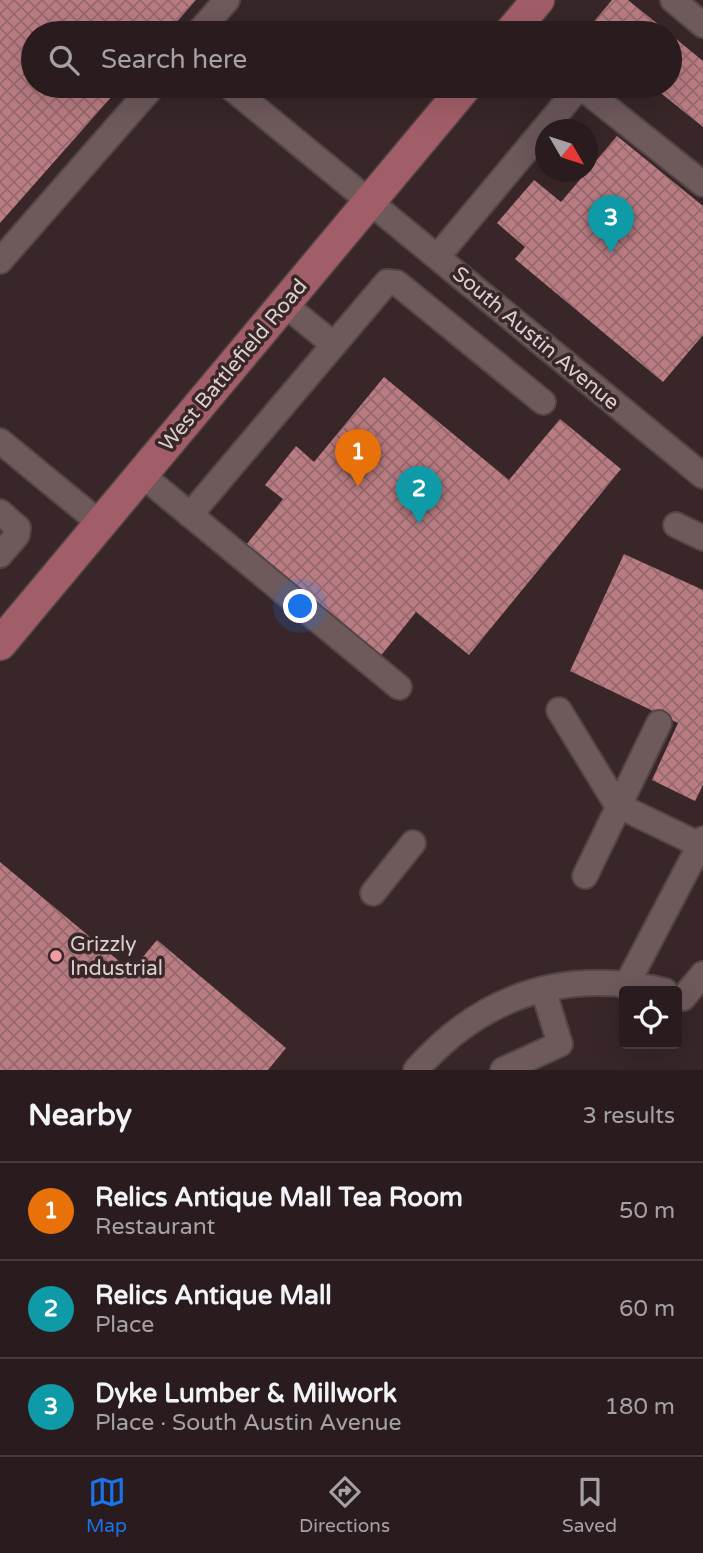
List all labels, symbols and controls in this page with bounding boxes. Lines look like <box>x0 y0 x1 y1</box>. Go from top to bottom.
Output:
search box <box>21 21 682 98</box>
icon: search <box>45 41 83 79</box>
text: Search here <box>101 44 247 75</box>
north arrow <box>535 119 598 182</box>
pin: 3 <box>588 195 634 253</box>
street label: South Austin Avenue <box>447 261 624 415</box>
street label: West Battlefield Road <box>154 274 313 456</box>
pin: 1 <box>335 429 381 487</box>
pin: 2 <box>396 466 442 524</box>
your location <box>283 589 317 623</box>
place label: Grizzly Industrial <box>70 932 163 981</box>
marker: Grizzly Industrial <box>48 948 64 964</box>
map controls <box>619 986 682 1049</box>
button: locate <box>619 986 682 1049</box>
text: Nearby <box>28 1097 132 1134</box>
text: 3 results <box>582 1102 675 1130</box>
text: Relics Antique Mall Tea Room <box>95 1182 463 1213</box>
text: 1 <box>44 1197 58 1225</box>
text: 50 m <box>619 1197 675 1225</box>
text: Restaurant <box>95 1213 215 1241</box>
text: Relics Antique Mall <box>95 1280 332 1311</box>
text: 2 <box>44 1295 58 1323</box>
text: 60 m <box>619 1295 675 1323</box>
text: Place <box>95 1311 154 1339</box>
text: Dyke Lumber & Millwork <box>95 1378 397 1409</box>
text: 3 <box>44 1393 58 1421</box>
text: 180 m <box>605 1393 675 1421</box>
text: Place · South Austin Avenue <box>95 1409 402 1437</box>
tab: Map <box>86 1473 127 1537</box>
tab: Directions <box>299 1473 390 1537</box>
tab: Saved <box>562 1473 617 1537</box>

